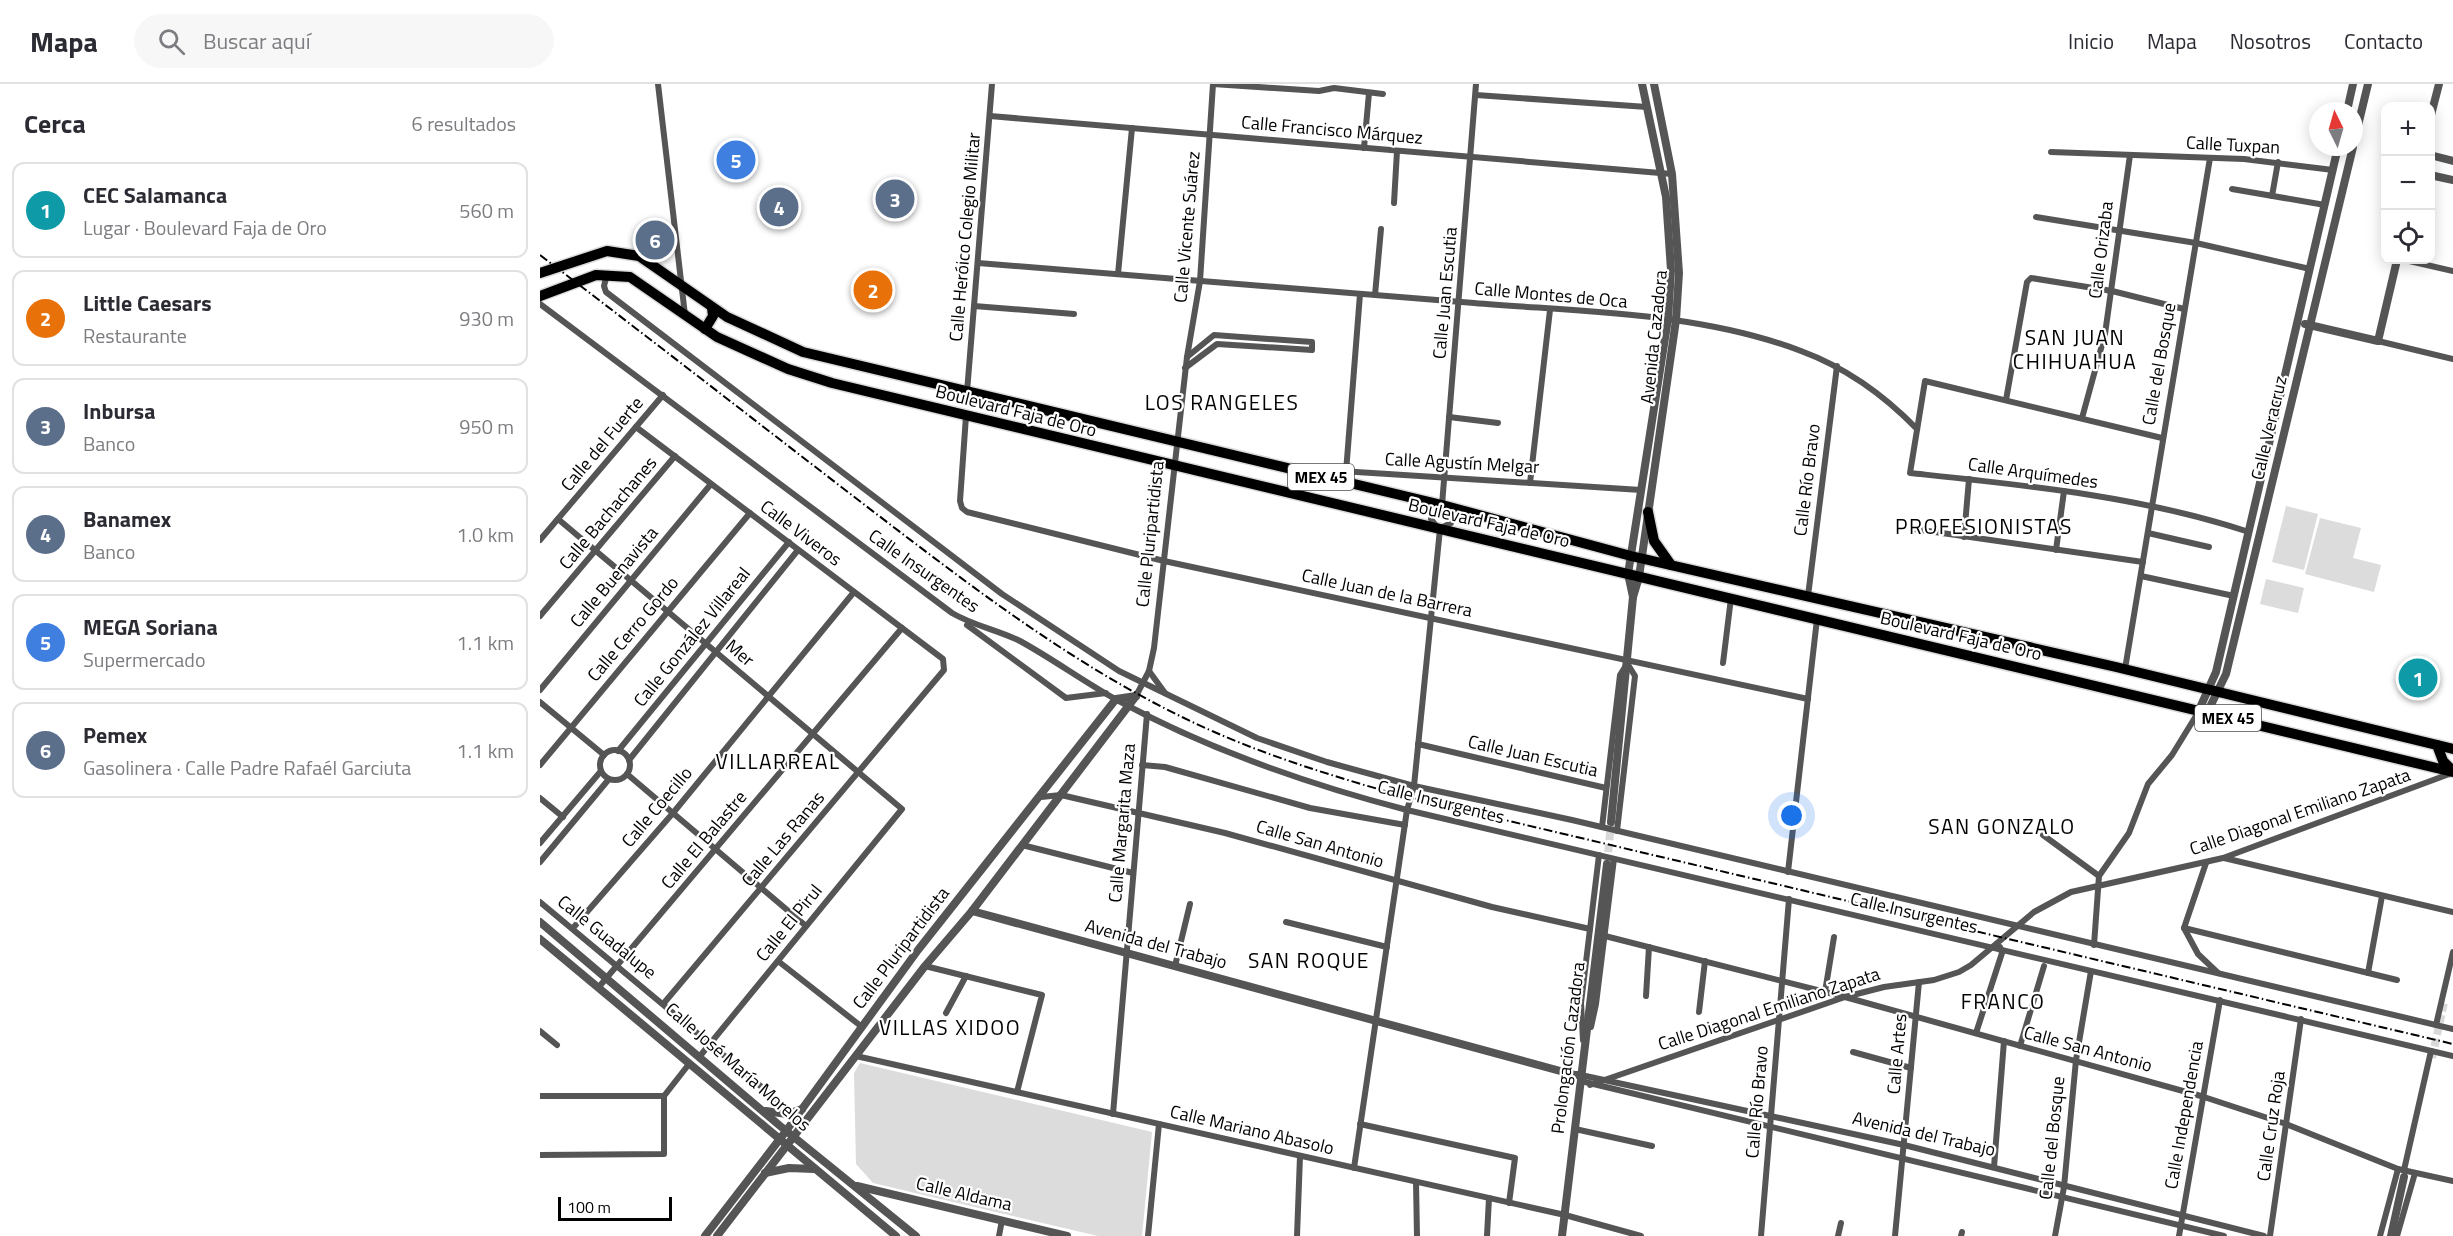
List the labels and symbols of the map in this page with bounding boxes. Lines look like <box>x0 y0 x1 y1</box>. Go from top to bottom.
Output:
north arrow <box>2309 102 2363 156</box>
street label: Calle Francisco Márquez <box>1240 108 1424 151</box>
street label: Calle Tuxpan <box>2185 129 2281 160</box>
street label: Calle Heróico Colegio Militar <box>942 131 987 343</box>
pin: 5 <box>716 138 756 182</box>
street label: Calle Vicente Suárez <box>1166 150 1207 304</box>
pin: 3 <box>876 176 914 222</box>
pin: 4 <box>760 184 798 230</box>
street label: Calle Orizaba <box>2081 200 2120 300</box>
pin: 6 <box>636 218 674 262</box>
street label: Calle Juan Escutia <box>1425 226 1464 360</box>
pin: 2 <box>854 268 892 312</box>
street label: Avenida Cazadora <box>1633 269 1674 405</box>
street label: Calle Montes de Oca <box>1473 274 1629 315</box>
street label: Calle del Bosque <box>2134 301 2183 427</box>
district label: SAN JUAN CHIHUAHUA <box>2013 321 2137 377</box>
street label: Calle Veracruz <box>2243 373 2294 483</box>
street label: Boulevard Faja de Oro <box>933 377 1099 444</box>
district label: LOS RANGELES <box>1145 386 1299 418</box>
street label: Calle del Fuerte <box>554 390 649 497</box>
street label: Calle Río Bravo <box>1786 422 1827 538</box>
street label: Calle Agustín Melgar <box>1384 445 1540 480</box>
street label: Calle Bachachanes <box>552 450 663 575</box>
street label: Calle Arquímedes <box>1966 450 2100 495</box>
street label: Calle Pluripartidista <box>1128 459 1171 608</box>
road number: MEX 45 <box>1288 464 1354 490</box>
street label: Boulevard Faja de Oro <box>1406 491 1573 554</box>
street label: Calle Viveros <box>755 493 848 572</box>
district label: PROFESIONISTAS <box>1895 510 2073 542</box>
street label: Calle Buenavista <box>563 520 664 633</box>
street label: Calle Insurgentes <box>863 522 985 619</box>
street label: Calle González Villareal <box>627 561 757 712</box>
street label: Calle Juan de la Barrera <box>1299 561 1475 624</box>
street label: Calle Cerro Gordo <box>580 570 685 687</box>
street label: Boulevard Faja de Oro <box>1878 604 2045 667</box>
street label: Mer <box>720 633 761 673</box>
pin: 1 <box>2398 656 2438 700</box>
road number: MEX 45 <box>2195 705 2261 731</box>
street label: Calle Juan Escutia <box>1465 727 1601 784</box>
street label: Calle Margarita Maza <box>1101 742 1142 904</box>
district label: VILLARREAL <box>715 745 841 777</box>
street label: Calle Coecillo <box>615 760 698 853</box>
street label: Calle Diagonal Emiliano Zapata <box>2186 761 2414 862</box>
street label: Calle Insurgentes <box>1375 773 1507 830</box>
street label: Calle El Balastre <box>654 785 753 895</box>
street label: Calle Las Ranas <box>735 785 831 892</box>
your location <box>1777 801 1806 830</box>
district label: SAN GONZALO <box>1928 810 2076 842</box>
street label: Calle San Antonio <box>1253 812 1387 875</box>
street label: Calle El Pirul <box>749 878 828 967</box>
street label: Calle Pluripartidista <box>846 881 956 1014</box>
street label: Calle Insurgentes <box>1848 885 1980 940</box>
street label: Calle Guadalupe <box>552 888 663 985</box>
street label: Avenida del Trabajo <box>1082 912 1230 975</box>
district label: SAN ROQUE <box>1248 944 1370 976</box>
street label: Prolongación Cazadora <box>1544 960 1591 1135</box>
street label: Calle Diagonal Emiliano Zapata <box>1654 960 1883 1057</box>
district label: FRANCO <box>1961 985 2045 1017</box>
street label: Calle José María Morelos <box>660 996 817 1138</box>
district label: VILLAS XIDOO <box>879 1011 1021 1043</box>
street label: Calle Artes <box>1880 1012 1913 1095</box>
street label: Calle San Antonio <box>2021 1018 2155 1079</box>
street label: Calle Independencia <box>2157 1039 2210 1191</box>
street label: Calle Río Bravo <box>1738 1045 1775 1159</box>
street label: Calle Cruz Roja <box>2249 1069 2292 1183</box>
street label: Calle del Bosque <box>2032 1075 2071 1201</box>
street label: Calle Mariano Abasolo <box>1168 1098 1337 1161</box>
street label: Avenida del Trabajo <box>1850 1104 1998 1163</box>
street label: Calle Aldama <box>913 1169 1015 1218</box>
scale bar <box>558 1194 672 1222</box>

